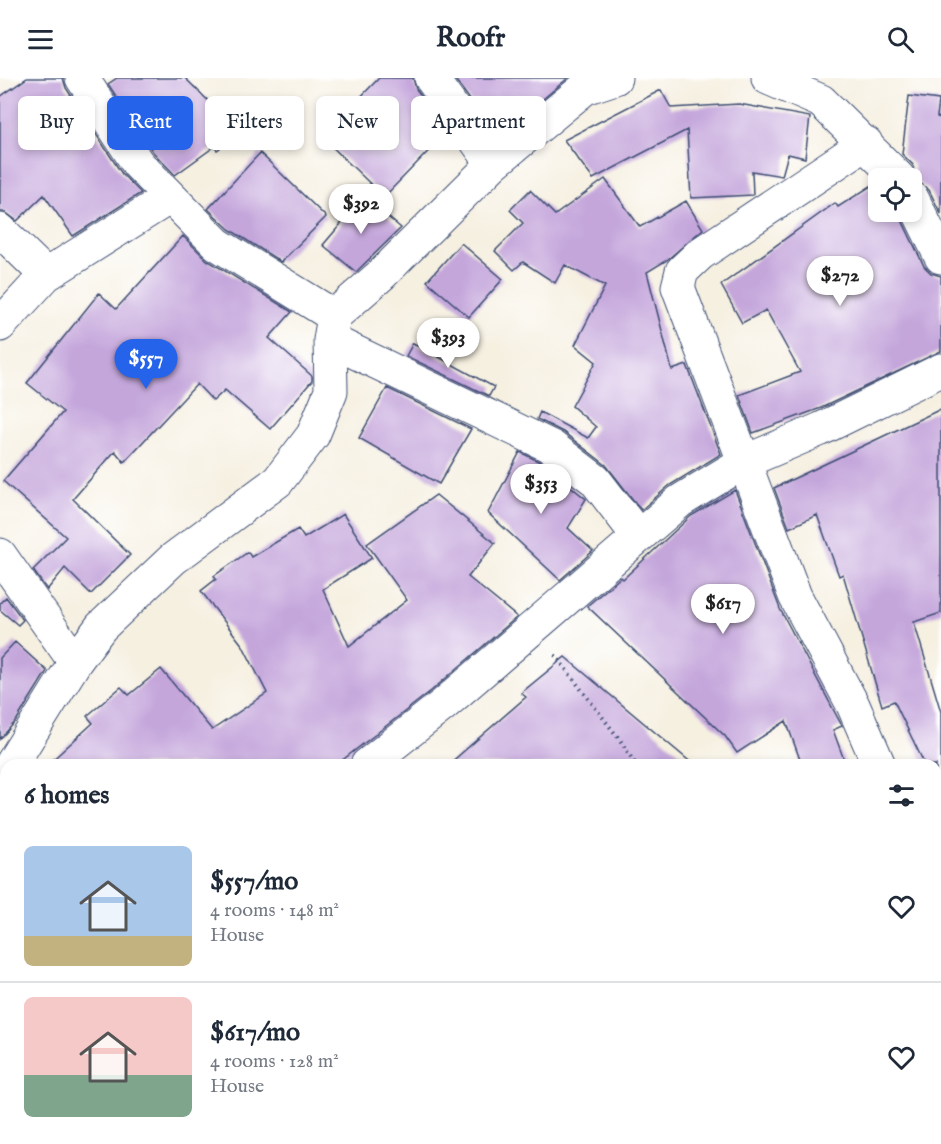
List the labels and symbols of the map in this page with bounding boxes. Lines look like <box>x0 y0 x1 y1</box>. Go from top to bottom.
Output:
pin: $392 <box>325 184 397 235</box>
pin: $272 <box>804 256 876 307</box>
pin: $393 <box>412 318 484 369</box>
pin: $557 <box>110 339 182 390</box>
pin: $353 <box>505 464 577 515</box>
pin: $617 <box>687 584 759 635</box>

